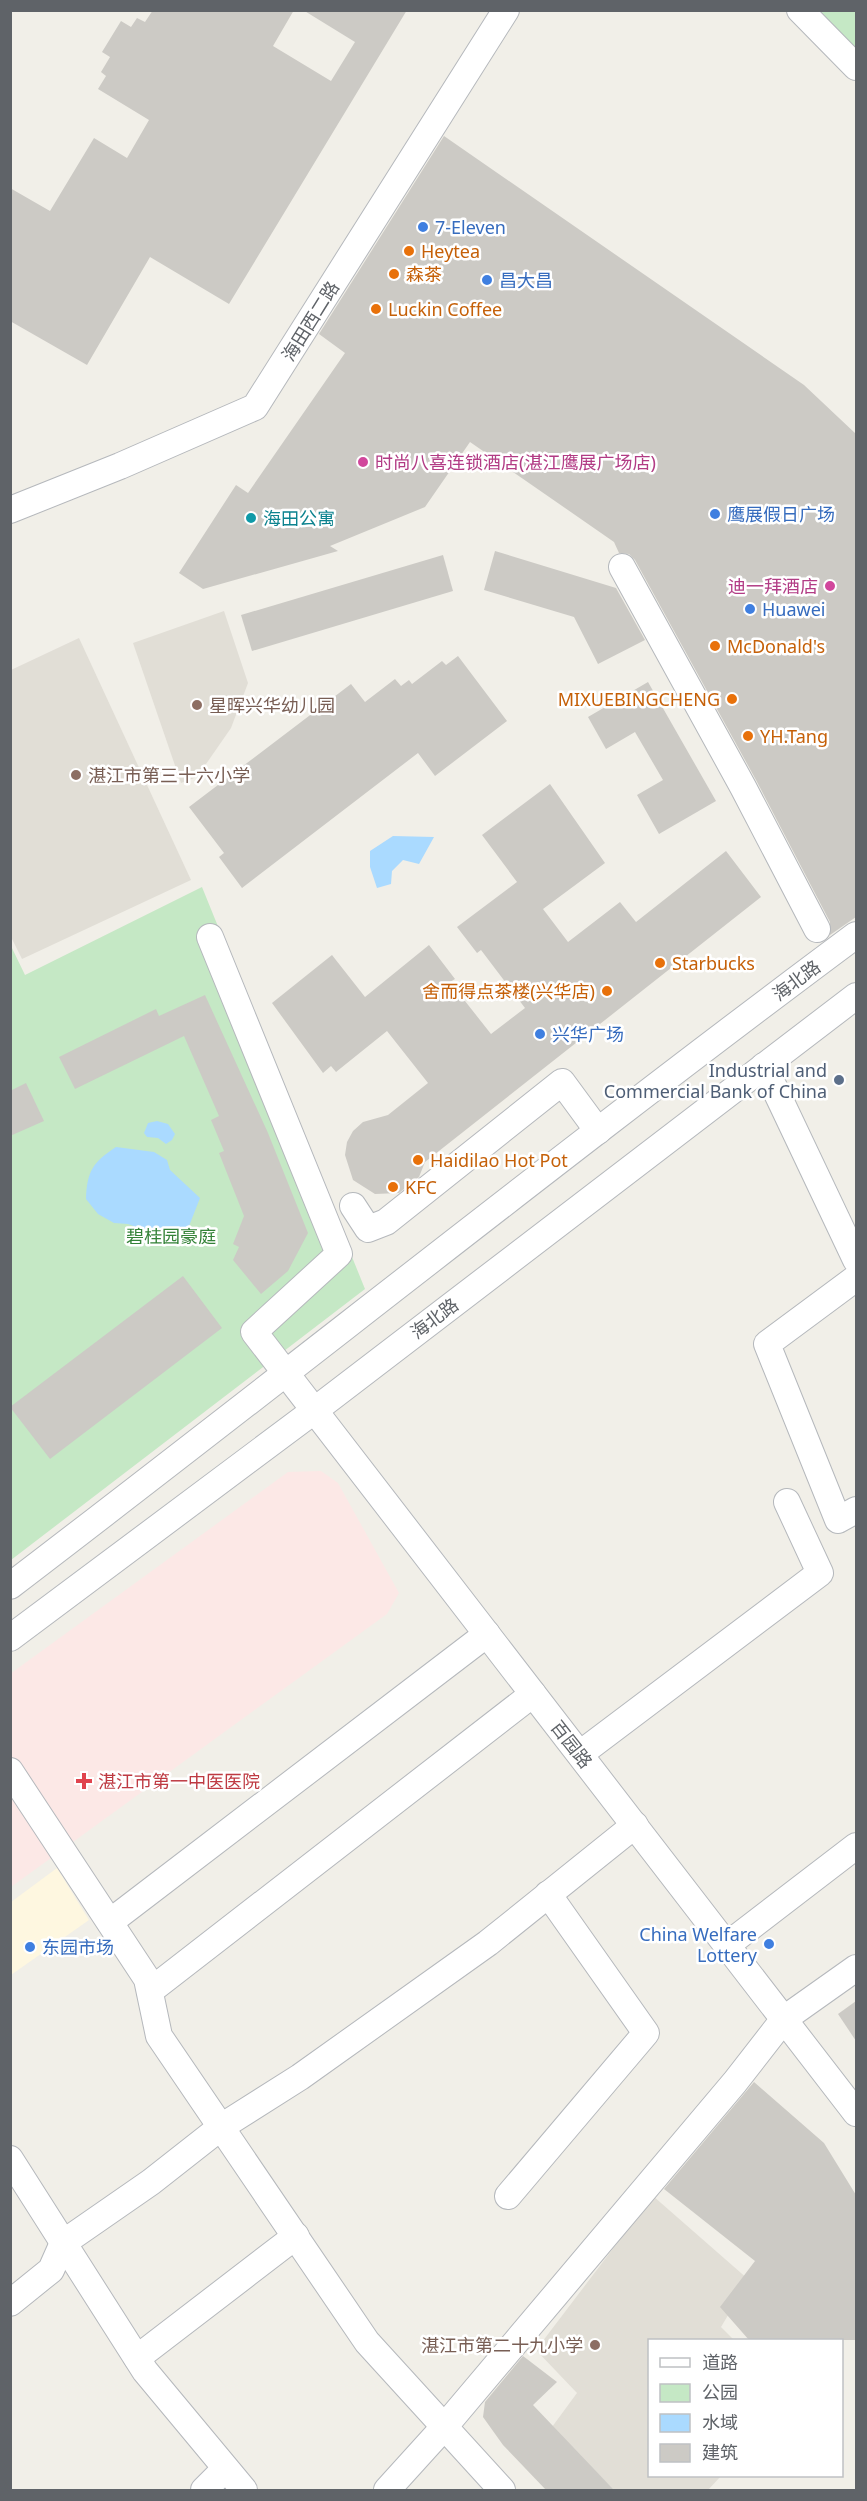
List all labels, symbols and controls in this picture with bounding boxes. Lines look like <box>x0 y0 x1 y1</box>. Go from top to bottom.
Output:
place label: 7-Eleven <box>435 215 506 239</box>
marker: 7-Eleven <box>416 220 430 234</box>
place label: Heytea <box>421 239 480 263</box>
marker: Heytea <box>402 244 416 258</box>
place label: 森茶 <box>406 262 442 286</box>
marker: 森茶 <box>387 267 401 281</box>
place label: 昌大昌 <box>499 268 553 292</box>
marker: 昌大昌 <box>480 273 494 287</box>
street label: 海田西二路 <box>276 276 344 366</box>
place label: Luckin Coffee <box>388 297 502 321</box>
marker: Luckin Coffee <box>369 302 383 316</box>
place label: 时尚八喜连锁酒店(湛江鹰展广场店) <box>375 450 656 474</box>
marker: 时尚八喜连锁酒店(湛江鹰展广场店) <box>356 455 370 469</box>
place label: 鹰展假日广场 <box>727 502 835 526</box>
place label: 海田公寓 <box>263 506 335 530</box>
marker: 鹰展假日广场 <box>708 507 722 521</box>
marker: 海田公寓 <box>244 511 258 525</box>
place label: 迪一拜酒店 <box>728 574 818 598</box>
marker: 迪一拜酒店 <box>823 579 837 593</box>
place label: Huawei <box>762 597 826 621</box>
marker: Huawei <box>743 602 757 616</box>
place label: McDonald's <box>727 634 825 658</box>
marker: McDonald's <box>708 639 722 653</box>
place label: MIXUEBINGCHENG <box>558 687 720 711</box>
marker: MIXUEBINGCHENG <box>725 692 739 706</box>
place label: 星晖兴华幼儿园 <box>209 693 335 717</box>
marker: 星晖兴华幼儿园 <box>190 698 204 712</box>
place label: YH.Tang <box>760 724 828 748</box>
marker: YH.Tang <box>741 729 755 743</box>
place label: 湛江市第三十六小学 <box>88 763 250 787</box>
marker: 湛江市第三十六小学 <box>69 768 83 782</box>
place label: Starbucks <box>672 951 755 975</box>
street label: 海北路 <box>767 954 825 1006</box>
marker: Starbucks <box>653 956 667 970</box>
place label: 舍而得点茶楼(兴华店) <box>422 979 595 1003</box>
marker: 舍而得点茶楼(兴华店) <box>600 984 614 998</box>
place label: 兴华广场 <box>552 1022 624 1046</box>
marker: 兴华广场 <box>533 1027 547 1041</box>
place label: Industrial and Commercial Bank of China <box>604 1058 827 1103</box>
marker: Industrial and Commercial Bank of China <box>832 1073 846 1087</box>
place label: Haidilao Hot Pot <box>430 1148 568 1172</box>
marker: Haidilao Hot Pot <box>411 1153 425 1167</box>
place label: KFC <box>405 1175 437 1199</box>
marker: KFC <box>386 1180 400 1194</box>
park label: 碧桂园豪庭 <box>126 1224 216 1248</box>
street label: 海北路 <box>405 1292 463 1344</box>
street label: 百园路 <box>546 1715 598 1773</box>
place label: 湛江市第一中医医院 <box>98 1769 260 1793</box>
marker: 湛江市第一中医医院 <box>75 1772 93 1790</box>
place label: China Welfare Lottery <box>639 1922 758 1967</box>
place label: 东园市场 <box>42 1935 114 1959</box>
marker: China Welfare Lottery <box>762 1937 776 1951</box>
marker: 东园市场 <box>23 1940 37 1954</box>
place label: 湛江市第二十九小学 <box>421 2333 583 2357</box>
marker: 湛江市第二十九小学 <box>588 2338 602 2352</box>
legend <box>648 2339 843 2477</box>
text: 道路 <box>702 2350 738 2374</box>
text: 公园 <box>702 2380 738 2404</box>
text: 水域 <box>702 2410 738 2434</box>
text: 建筑 <box>702 2440 738 2464</box>

